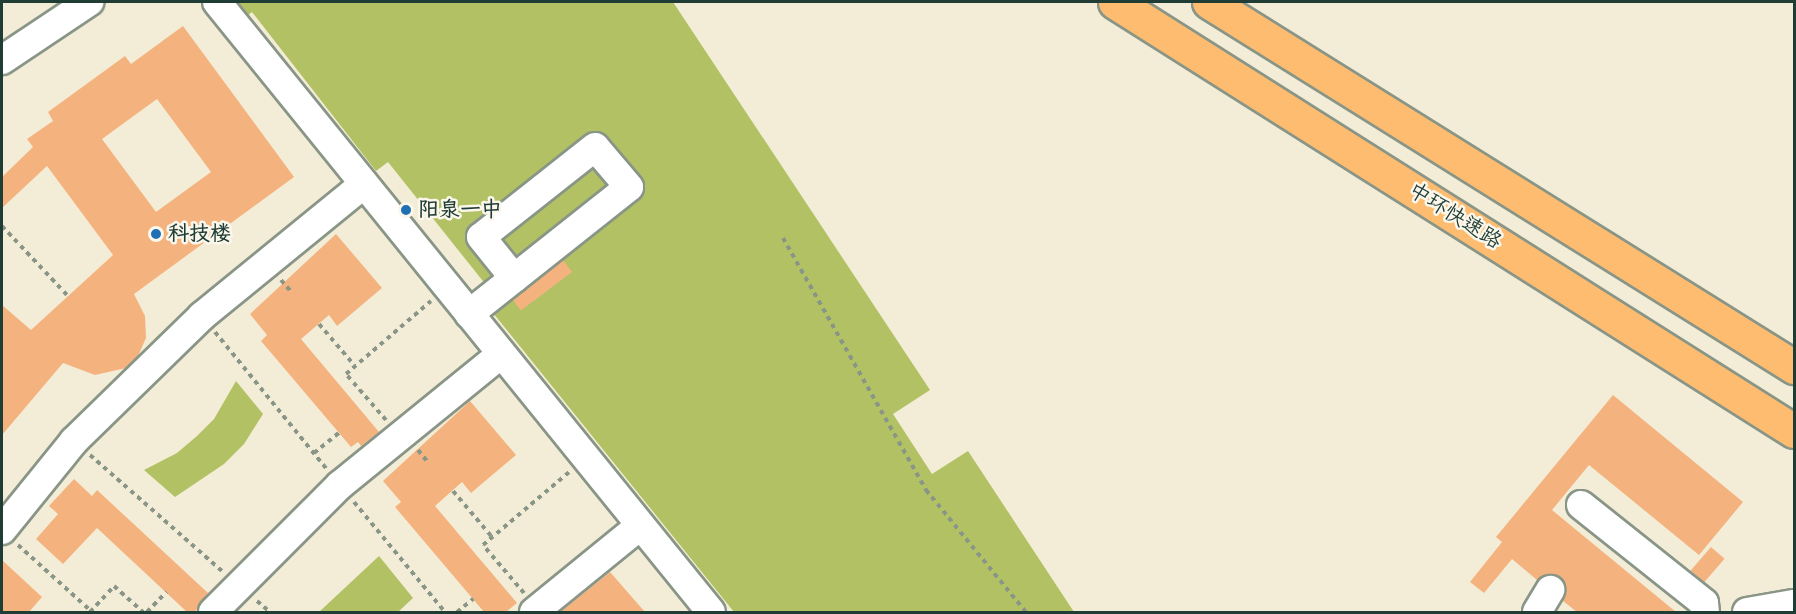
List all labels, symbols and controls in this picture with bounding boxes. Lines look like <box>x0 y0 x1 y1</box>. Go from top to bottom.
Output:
street label: 中环快速路 <box>1404 177 1506 255</box>
place label: 阳泉一中 <box>418 197 502 223</box>
marker: 阳泉一中 <box>399 203 413 217</box>
place label: 科技楼 <box>168 221 231 247</box>
marker: 科技楼 <box>149 227 163 241</box>

